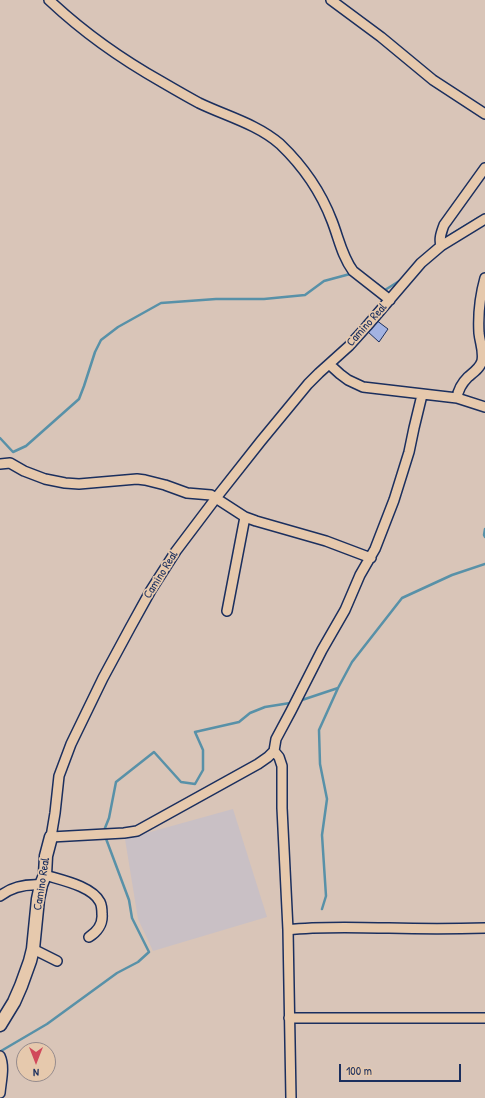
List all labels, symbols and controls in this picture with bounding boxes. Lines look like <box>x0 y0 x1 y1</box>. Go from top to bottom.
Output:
street label: Camino Real <box>344 300 390 350</box>
street label: Camino Real <box>141 549 181 601</box>
street label: Camino Real <box>31 857 53 911</box>
north arrow <box>16 1042 56 1082</box>
scale bar <box>341 1056 463 1082</box>
text: 100 m <box>346 1062 372 1079</box>
text: N <box>33 1066 39 1080</box>

